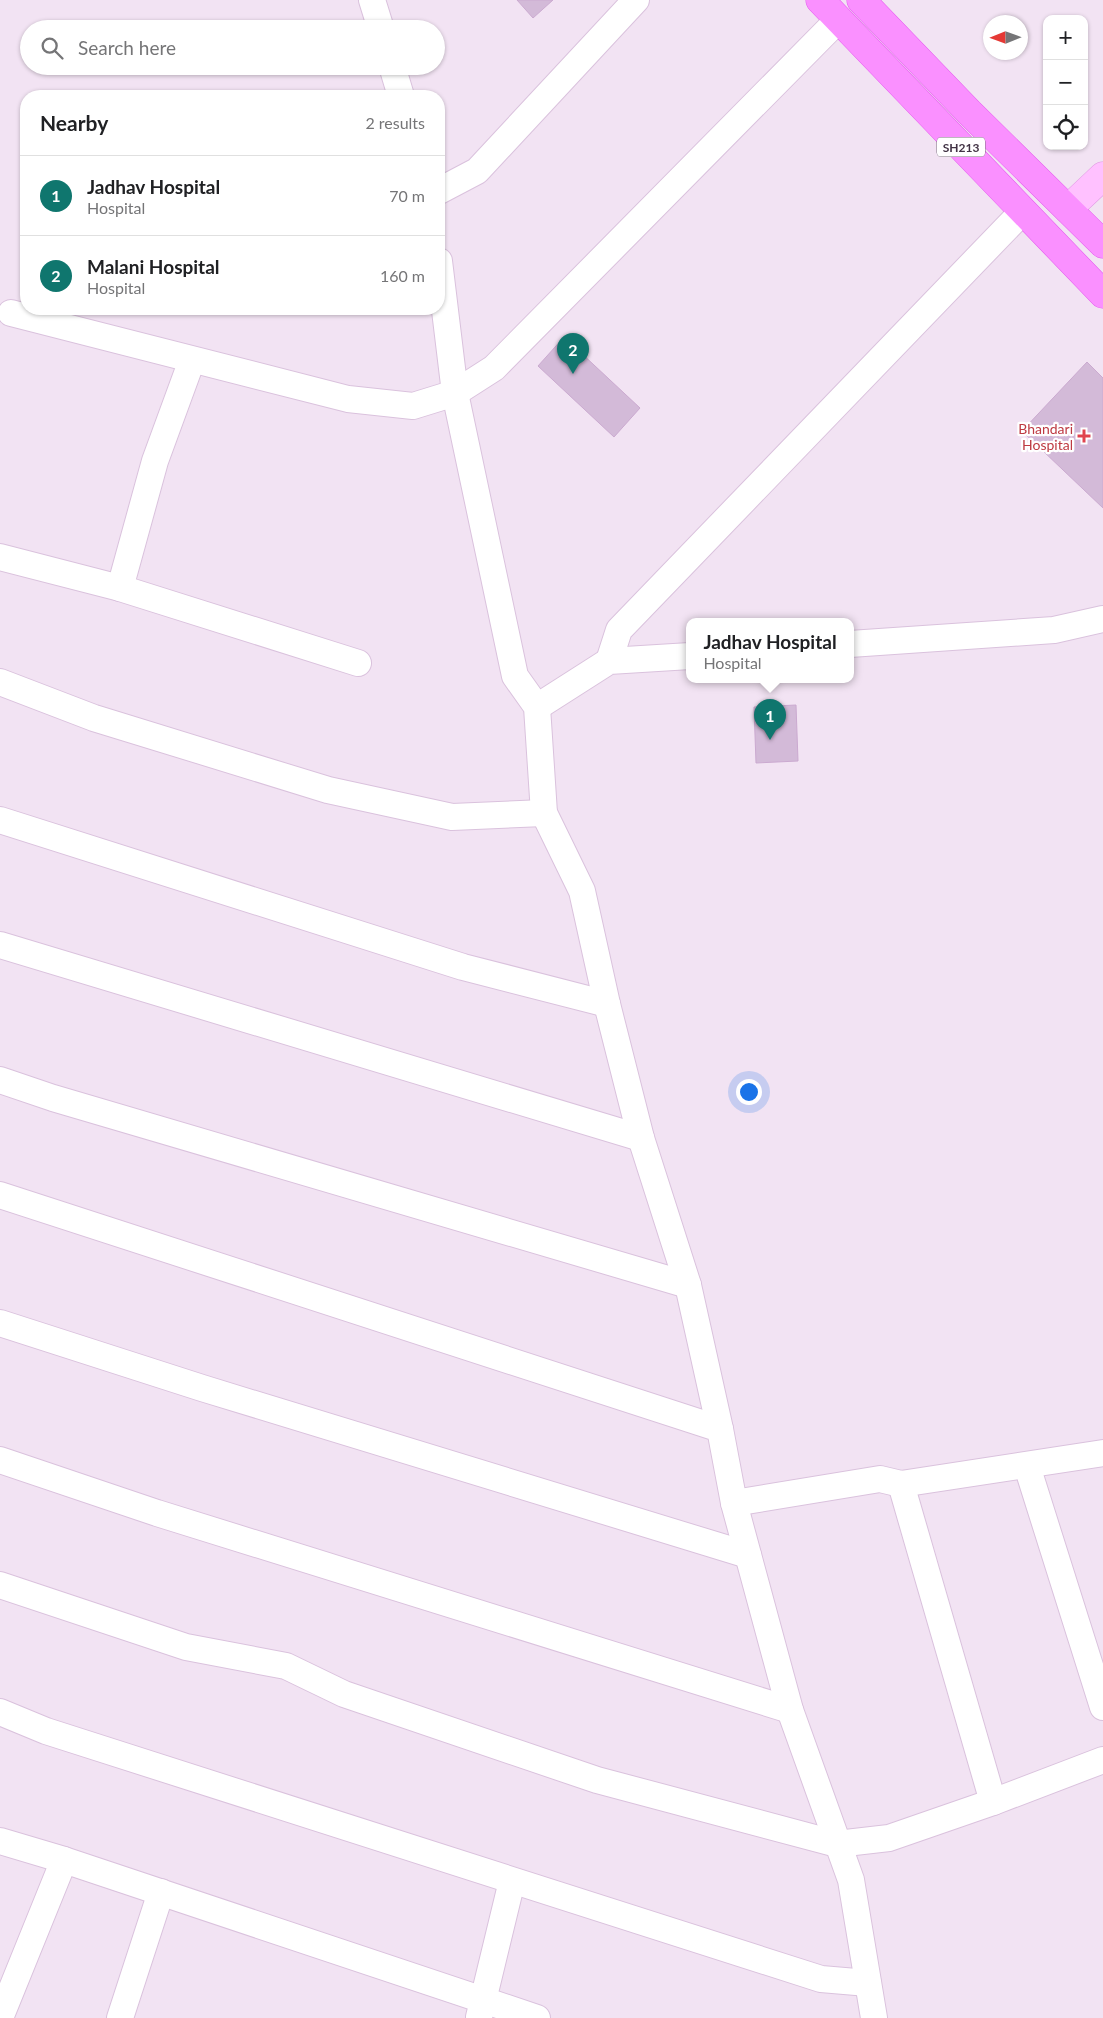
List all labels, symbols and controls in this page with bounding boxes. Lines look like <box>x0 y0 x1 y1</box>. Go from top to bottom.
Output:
north arrow <box>983 15 1028 60</box>
map controls <box>1043 15 1088 150</box>
button: + <box>1043 15 1088 60</box>
search box <box>20 20 445 75</box>
icon: search <box>38 34 66 62</box>
text: Search here <box>78 36 176 59</box>
button: − <box>1043 60 1088 105</box>
button: locate <box>1043 105 1088 150</box>
text: Nearby <box>40 110 108 135</box>
text: 2 results <box>365 113 425 132</box>
road number: SH213 <box>937 138 985 156</box>
text: Jadhav Hospital <box>87 175 220 198</box>
text: 1 <box>51 186 61 205</box>
text: 70 m <box>389 186 425 205</box>
text: Hospital <box>87 198 145 217</box>
text: Malani Hospital <box>87 255 220 278</box>
text: 2 <box>51 266 61 285</box>
text: 160 m <box>380 266 425 285</box>
text: Hospital <box>87 278 145 297</box>
pin: 2 <box>557 333 589 374</box>
place label: Bhandari Hospital <box>1018 420 1073 453</box>
marker: Bhandari Hospital <box>1077 429 1091 443</box>
popup <box>686 618 854 683</box>
text: Jadhav Hospital <box>703 630 837 653</box>
text: Hospital <box>703 653 762 672</box>
pin: 1 <box>754 699 786 740</box>
your location <box>736 1079 762 1105</box>

